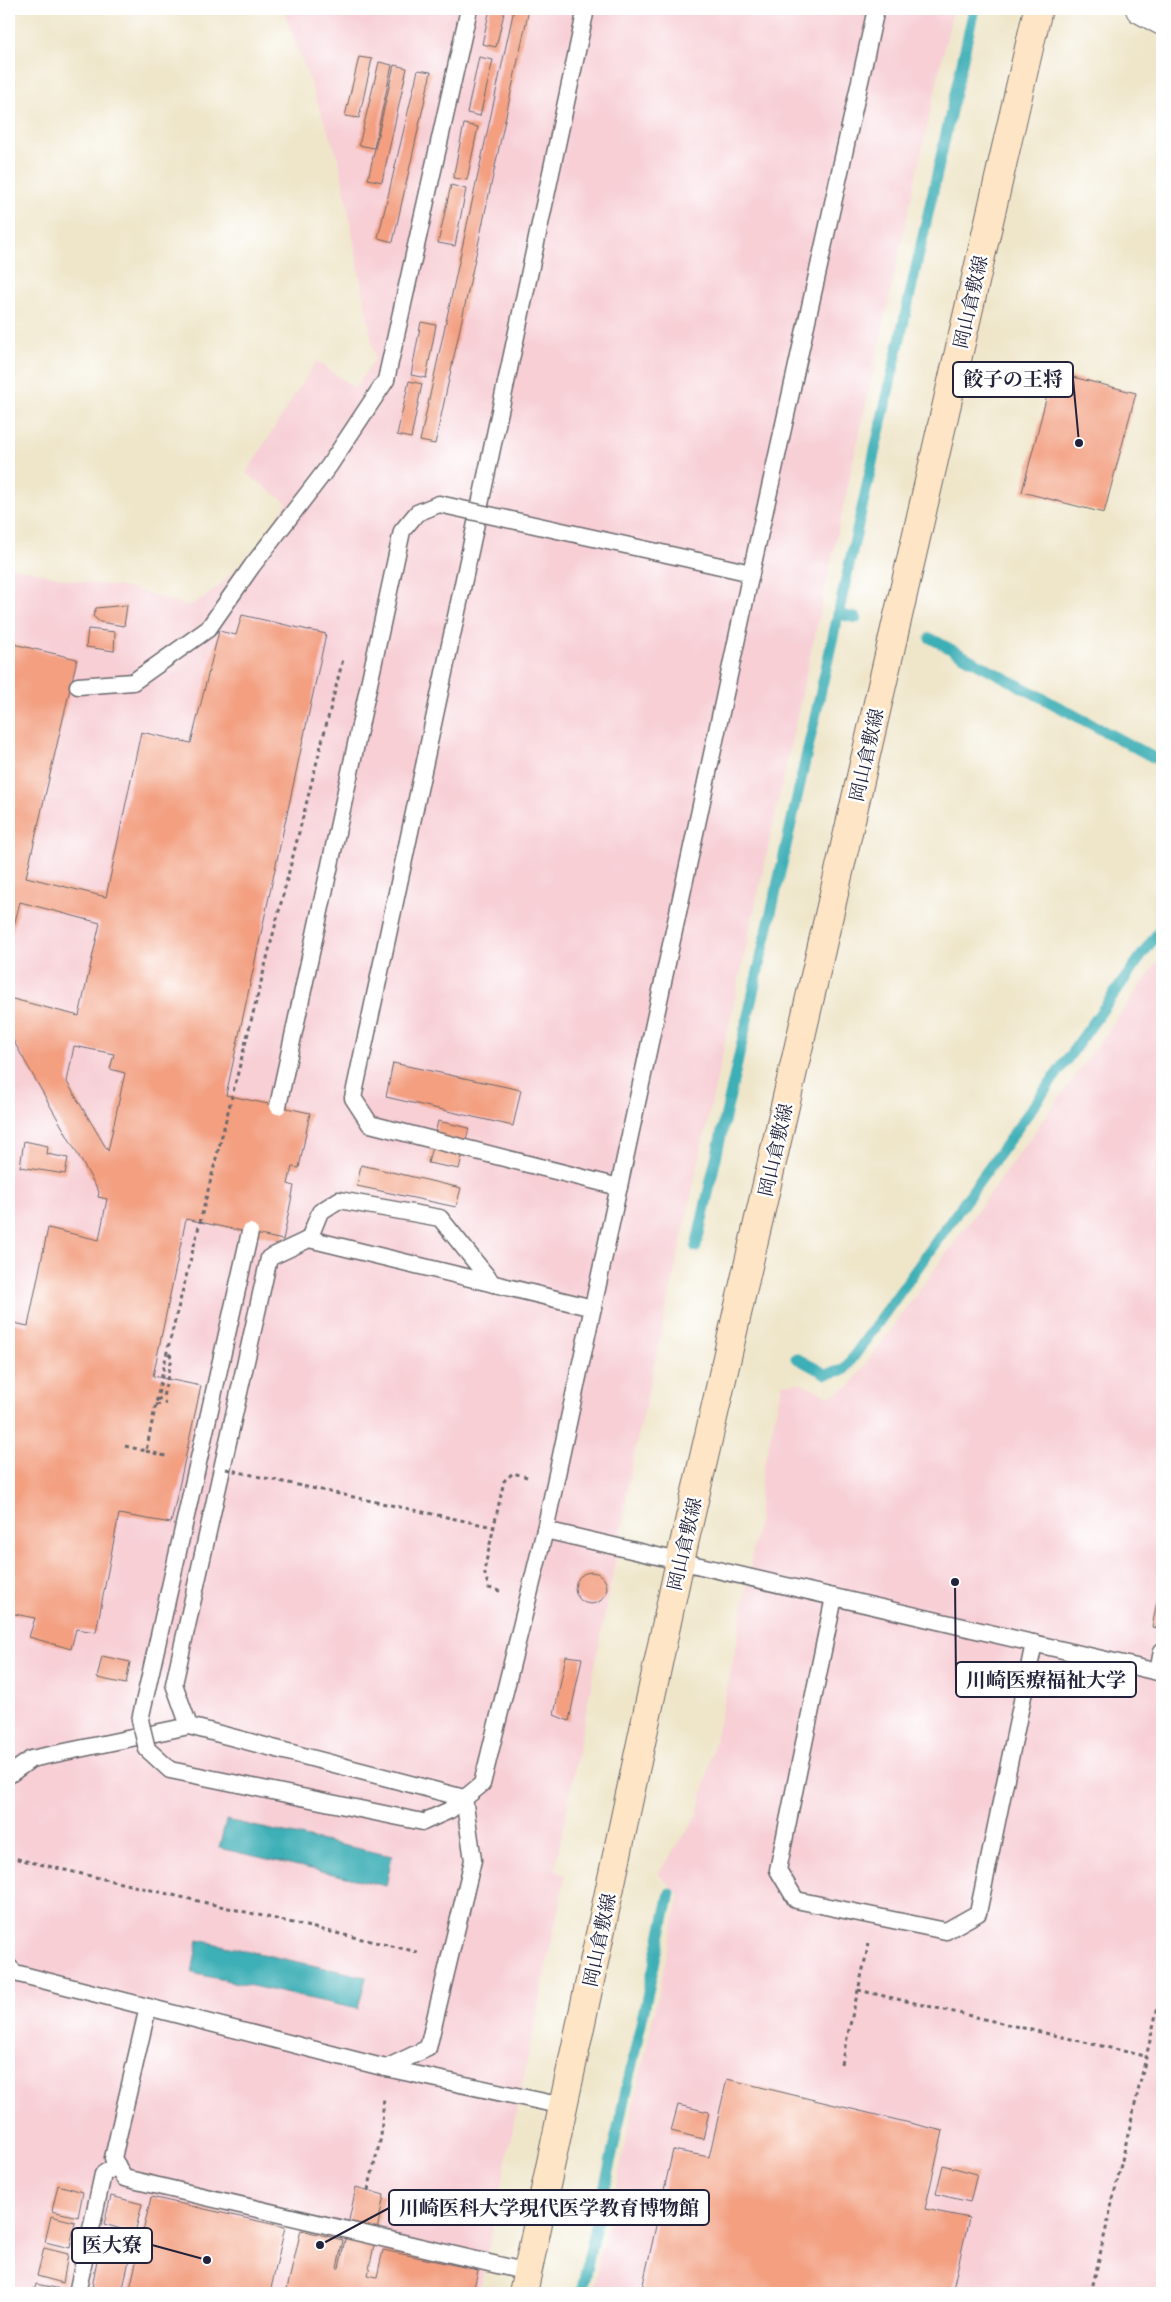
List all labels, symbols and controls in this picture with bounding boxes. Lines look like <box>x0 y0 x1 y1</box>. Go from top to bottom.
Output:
street label: 岡山倉敷線 <box>949 253 995 352</box>
callout: 餃子の王将 <box>953 362 1073 397</box>
text: 餃子の王将 <box>963 367 1063 395</box>
street label: 岡山倉敷線 <box>845 706 891 805</box>
street label: 岡山倉敷線 <box>754 1101 800 1200</box>
street label: 岡山倉敷線 <box>663 1495 709 1594</box>
callout: 川崎医療福祉大学 <box>956 1662 1136 1697</box>
text: 川崎医療福祉大学 <box>966 1668 1126 1696</box>
street label: 岡山倉敷線 <box>578 1891 624 1990</box>
callout: 川崎医科大学現代医学教育博物館 <box>389 2190 709 2225</box>
text: 川崎医科大学現代医学教育博物館 <box>399 2196 699 2224</box>
callout: 医大寮 <box>72 2228 152 2263</box>
text: 医大寮 <box>82 2233 142 2261</box>

